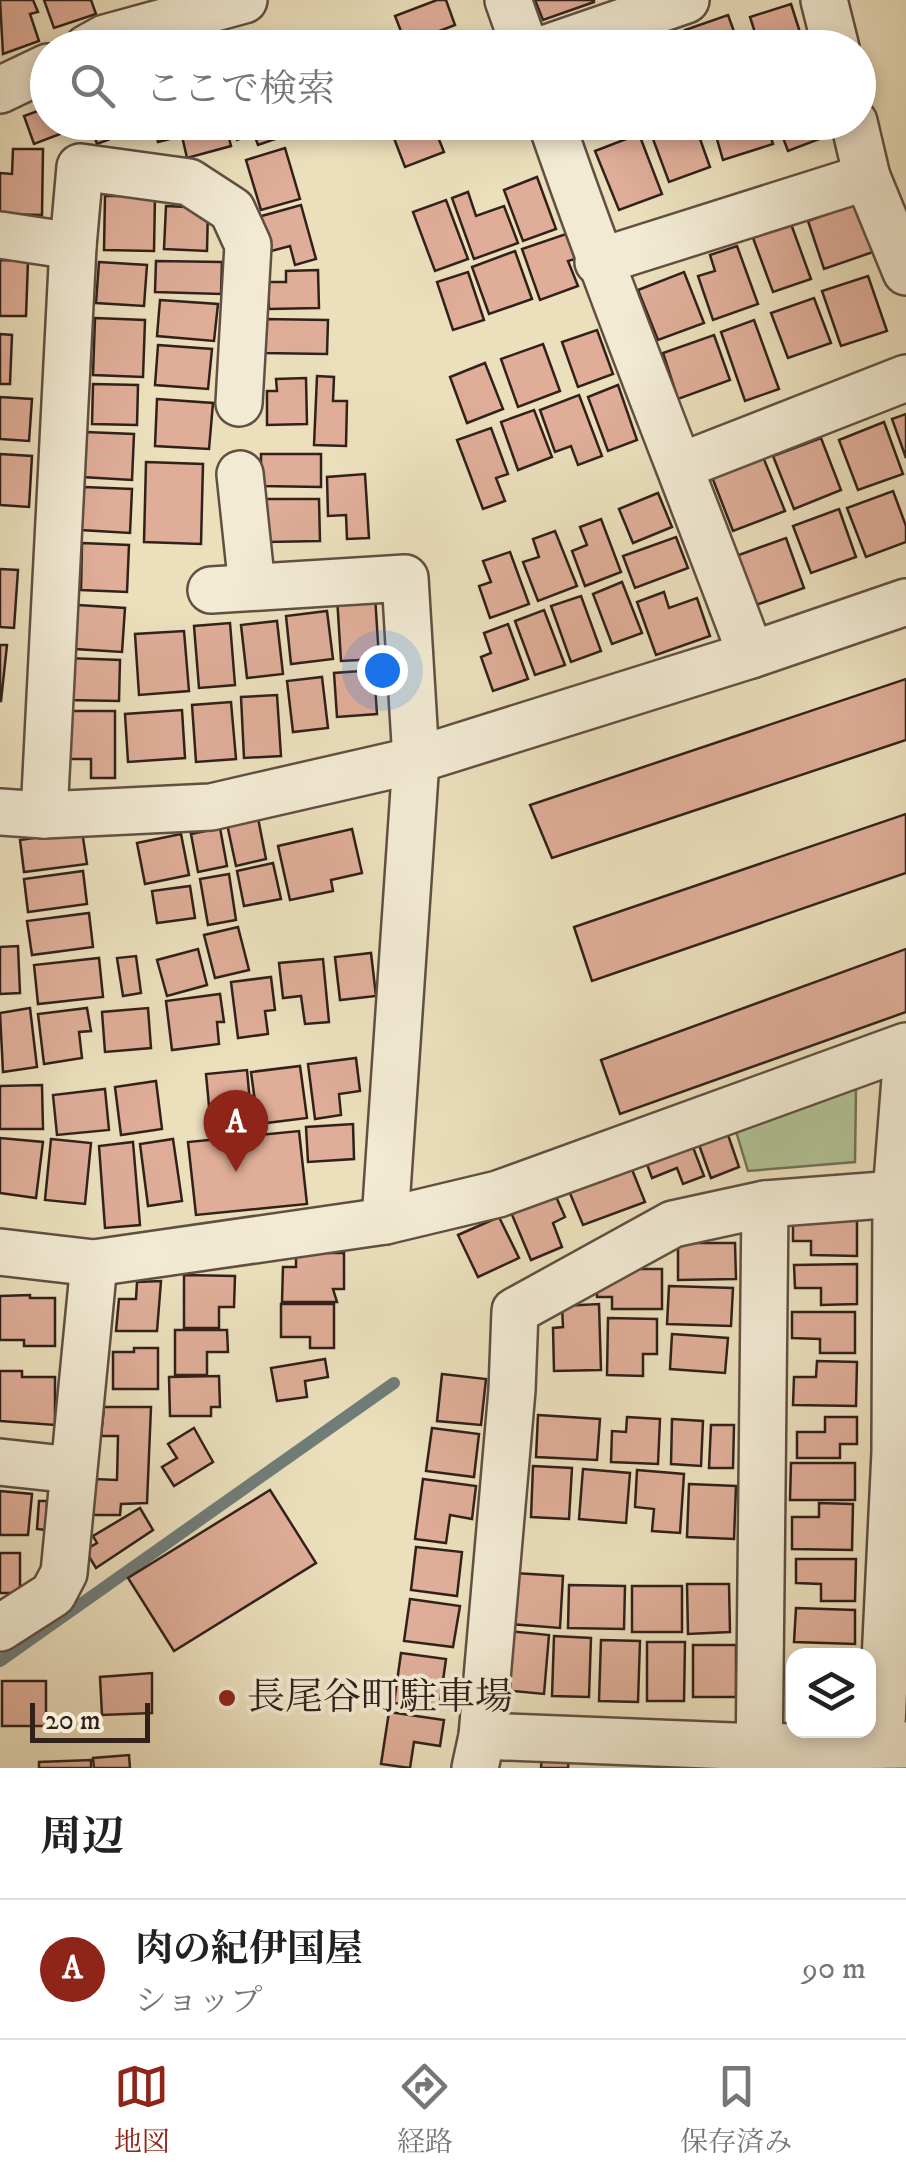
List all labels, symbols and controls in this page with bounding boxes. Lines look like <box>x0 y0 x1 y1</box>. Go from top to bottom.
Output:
search box <box>30 30 876 140</box>
icon: search <box>65 58 120 113</box>
text: ここで検索 <box>145 66 335 114</box>
your location <box>357 645 408 696</box>
pin: A <box>204 1090 268 1172</box>
map controls <box>786 1648 876 1738</box>
button: layers <box>786 1648 876 1738</box>
place label: 長尾谷町駐車場 <box>247 1674 513 1722</box>
marker: 長尾谷町駐車場 <box>216 1687 238 1709</box>
scale bar <box>30 1698 150 1742</box>
text: 20 m <box>45 1703 101 1738</box>
text: 周辺 <box>40 1812 124 1864</box>
text: 肉の紀伊国屋 <box>135 1926 363 1974</box>
text: A <box>62 1949 83 1989</box>
text: 90 m <box>802 1949 866 1989</box>
text: ショップ <box>135 1982 262 2022</box>
tab: 地図 <box>114 2059 170 2160</box>
tab: 経路 <box>397 2059 453 2160</box>
tab: 保存済み <box>680 2059 792 2160</box>

